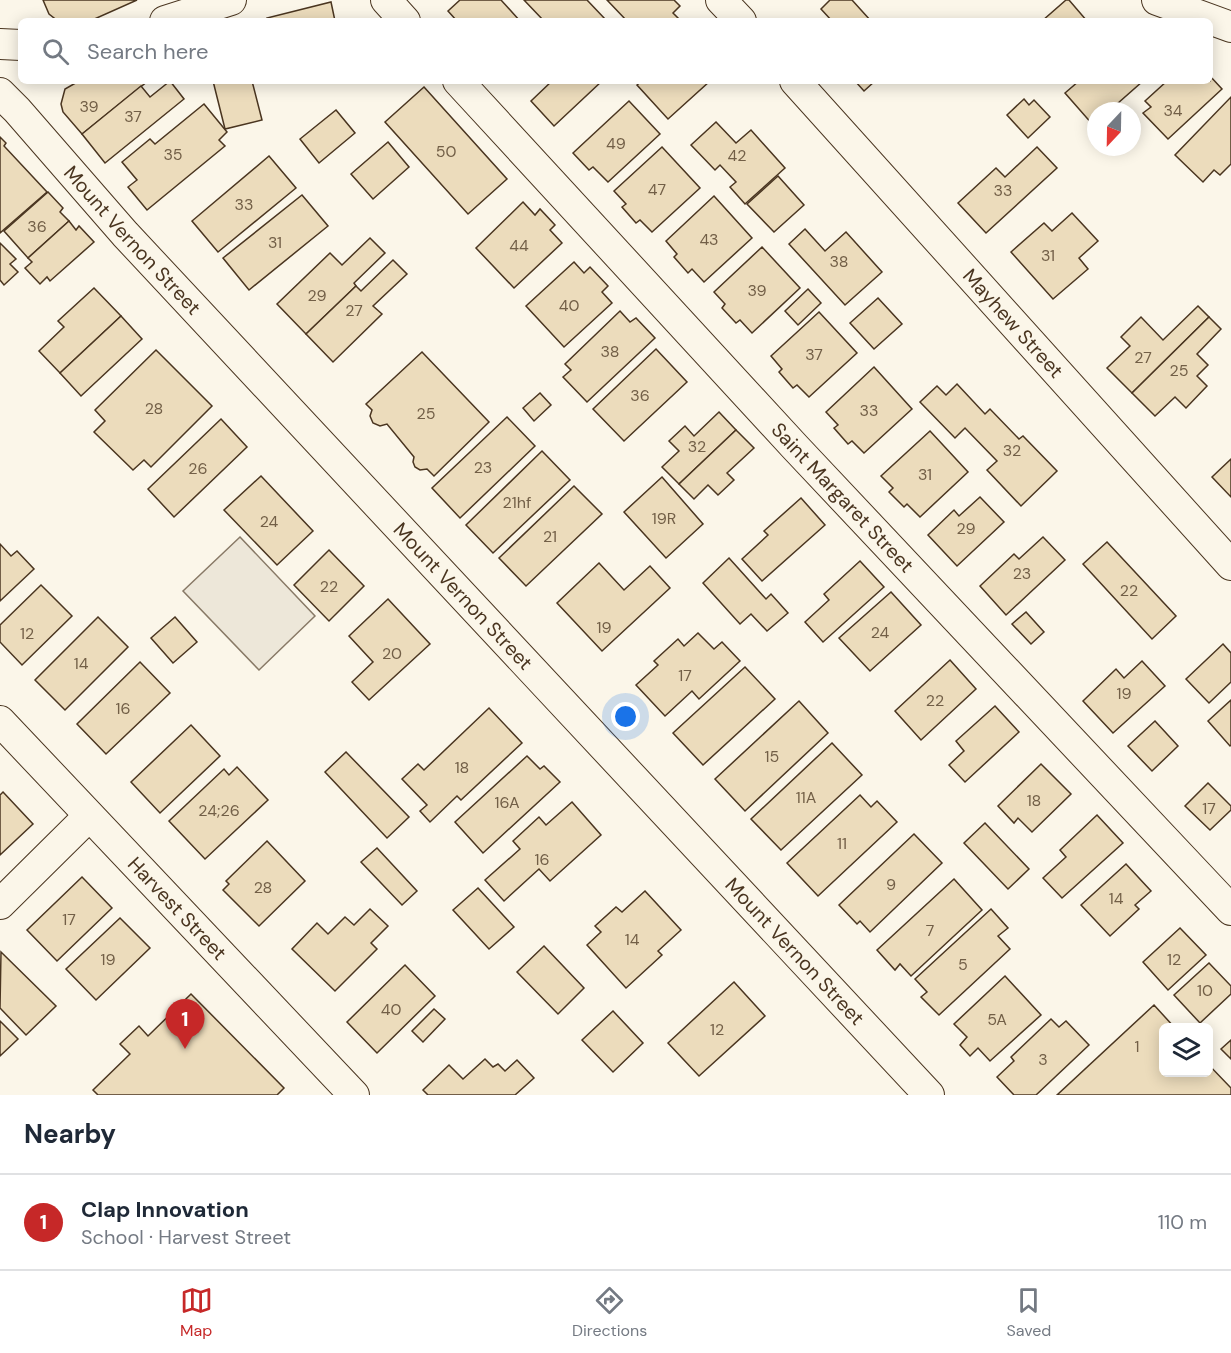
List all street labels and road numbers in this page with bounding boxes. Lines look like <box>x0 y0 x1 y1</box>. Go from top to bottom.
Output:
street label: Mount Vernon Street <box>58 160 207 320</box>
street label: Mayhew Street <box>957 263 1069 383</box>
street label: Saint Margaret Street <box>766 417 920 578</box>
street label: Mount Vernon Street <box>388 517 539 676</box>
street label: Harvest Street <box>122 851 233 966</box>
street label: Mount Vernon Street <box>720 872 870 1031</box>

